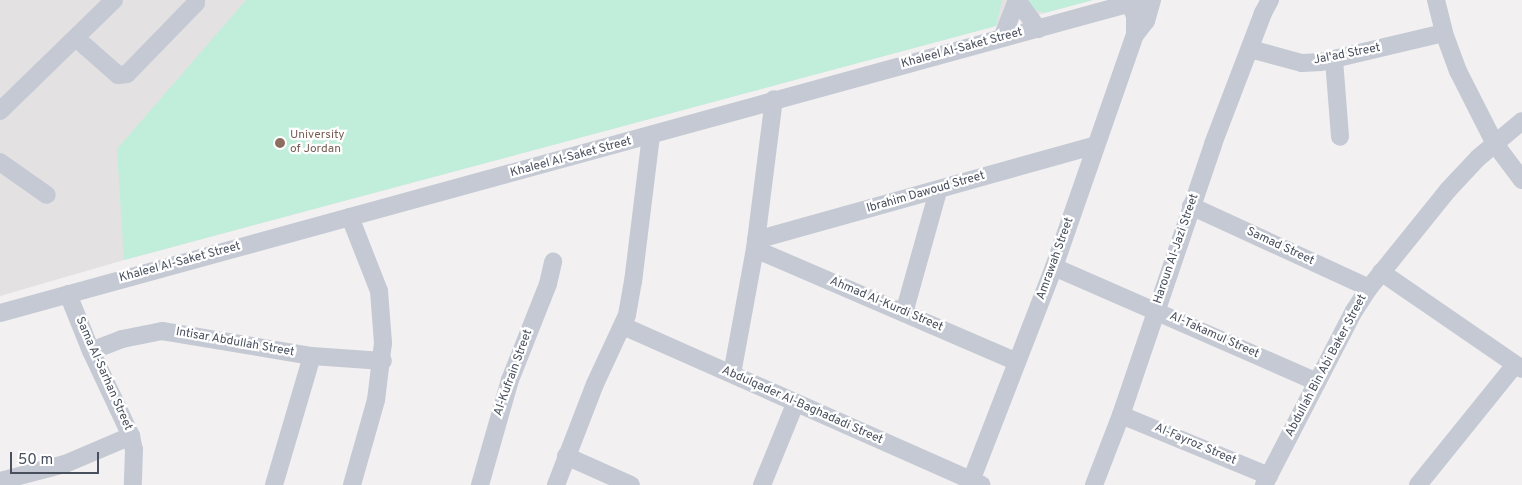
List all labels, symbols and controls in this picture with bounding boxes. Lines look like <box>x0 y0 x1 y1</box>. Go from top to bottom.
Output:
street label: Khaleel Al-Saket Street <box>900 26 1024 72</box>
street label: Jal'ad Street <box>1312 41 1382 69</box>
place label: University of Jordan <box>290 129 345 157</box>
street label: Khaleel Al-Saket Street <box>509 135 633 181</box>
marker: University of Jordan <box>274 137 286 149</box>
street label: Ibrahim Dawoud Street <box>865 169 987 217</box>
street label: Haroun Al-Jazi Street <box>1151 192 1203 306</box>
street label: Amrawah Street <box>1034 216 1078 302</box>
street label: Samad Street <box>1244 225 1316 269</box>
street label: Khaleel Al-Saket Street <box>118 240 242 286</box>
street label: Ahmad Al-Kurdi Street <box>827 275 945 335</box>
street label: Abdullah Bin Abi Baker Street <box>1283 292 1371 440</box>
street label: Al-Takamul Street <box>1167 310 1261 362</box>
street label: Sama Al-Sarhan Street <box>71 315 135 433</box>
street label: Intisar Abdullah Street <box>174 325 296 361</box>
street label: Al-Kufrain Street <box>492 328 536 418</box>
street label: Abdulqader Al-Baghadadi Street <box>719 364 885 448</box>
street label: Al-Fayroz Street <box>1152 421 1238 469</box>
scale bar <box>12 442 101 474</box>
text: 50 m <box>18 451 53 470</box>

